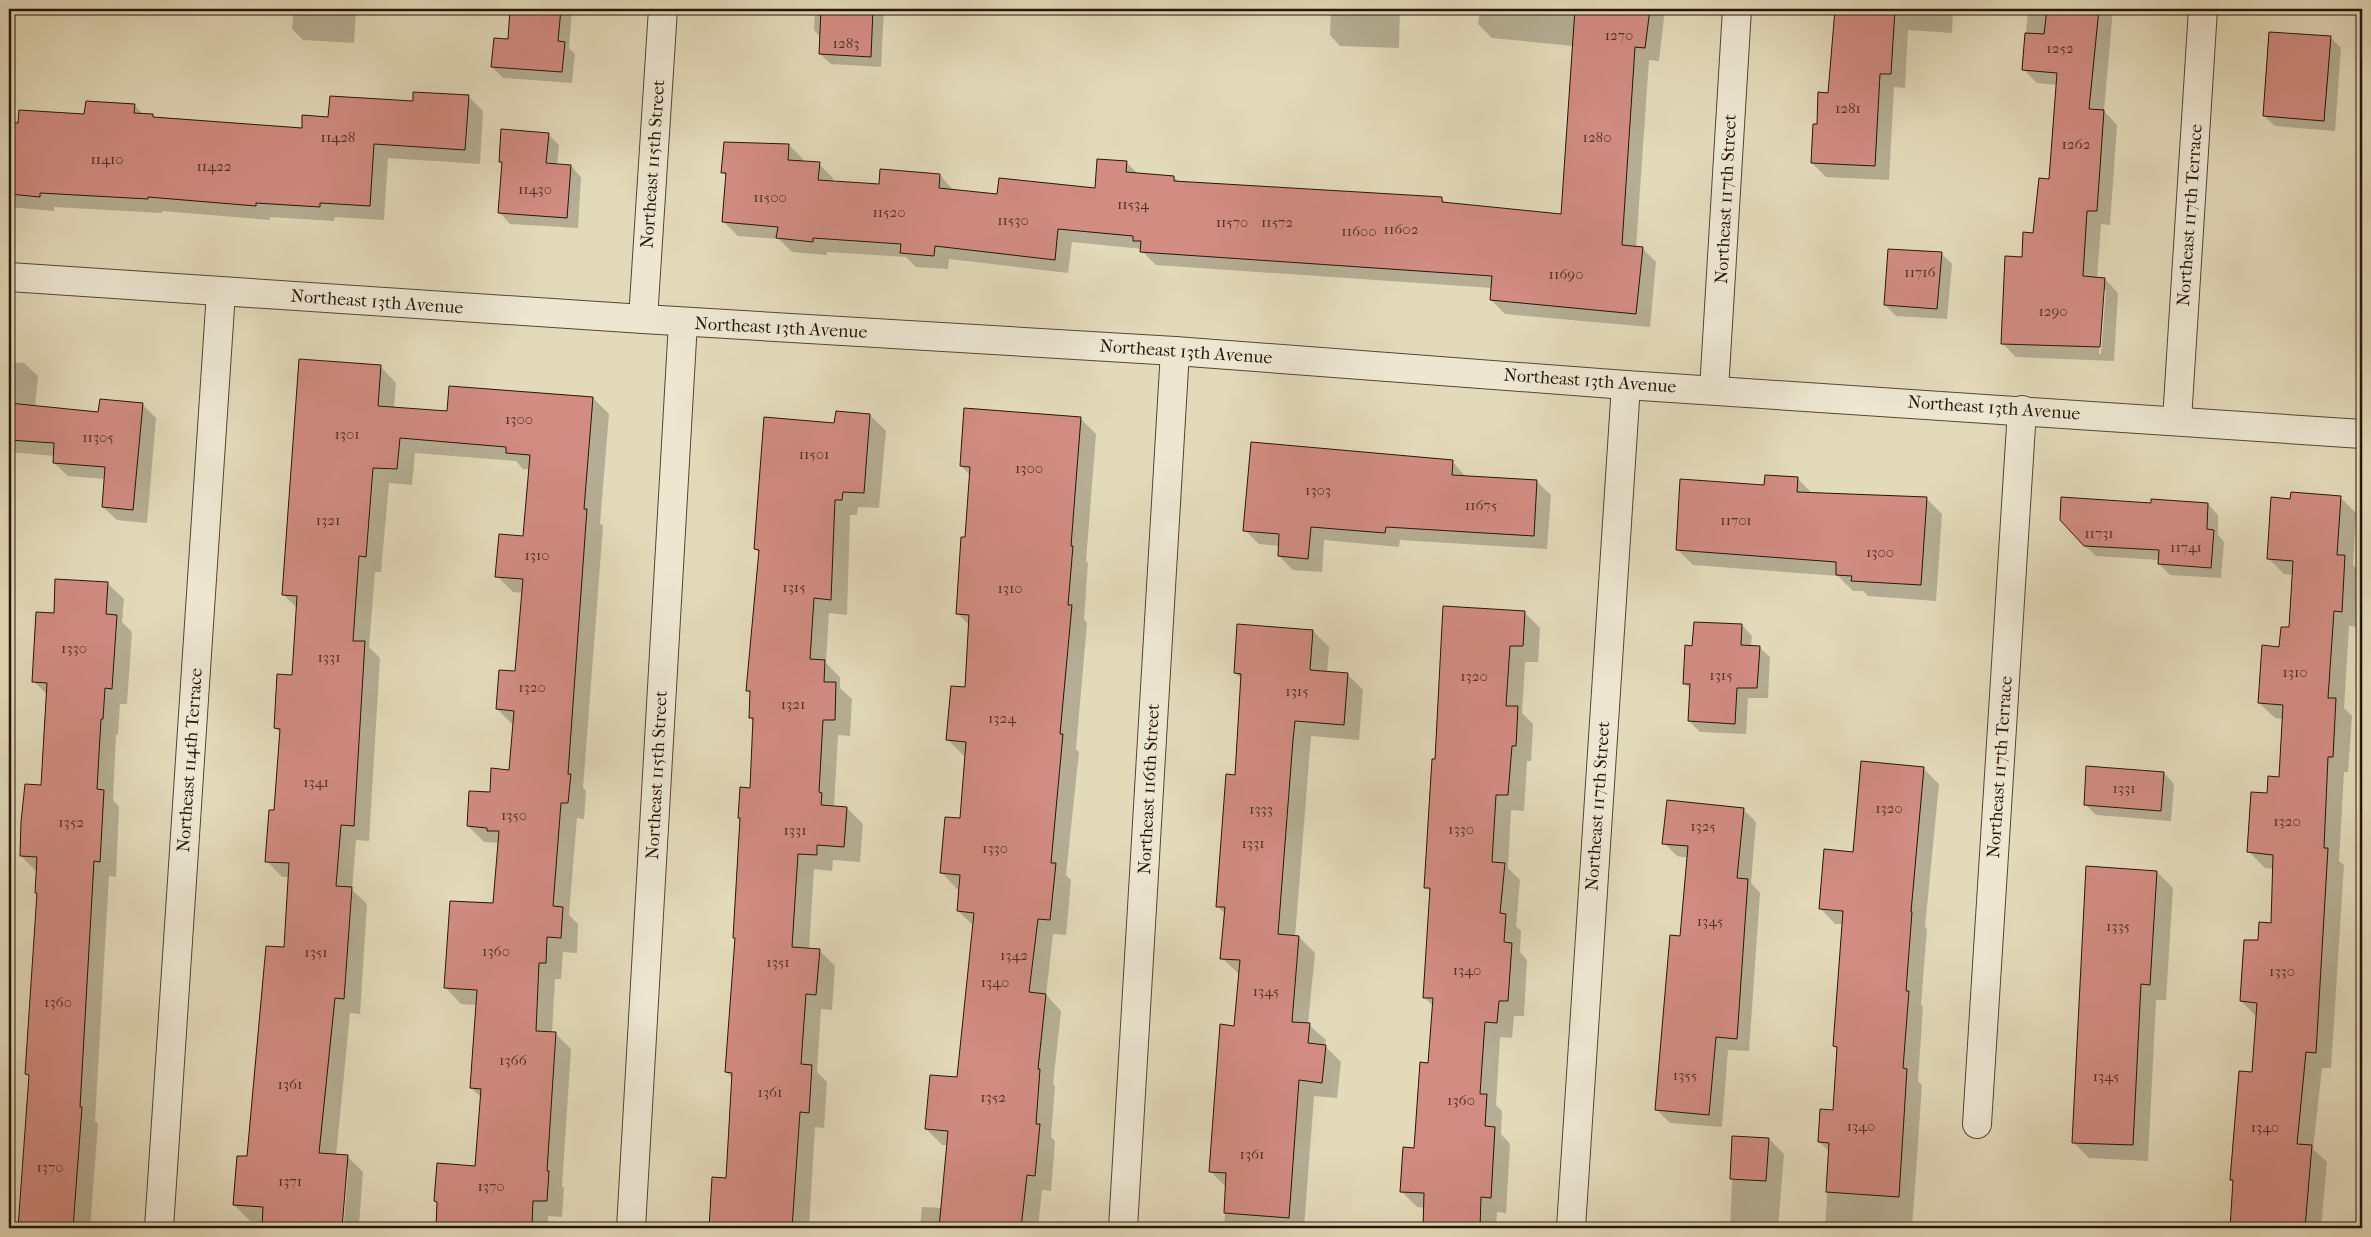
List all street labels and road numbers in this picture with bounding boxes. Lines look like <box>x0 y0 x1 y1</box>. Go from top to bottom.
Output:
street label: Northeast 115th Street <box>637 78 669 249</box>
street label: Northeast 117th Street <box>1711 113 1741 284</box>
street label: Northeast 117th Terrace <box>2173 123 2207 307</box>
street label: Northeast 13th Avenue <box>290 285 464 319</box>
street label: Northeast 13th Avenue <box>694 313 868 343</box>
street label: Northeast 13th Avenue <box>1099 335 1273 369</box>
street label: Northeast 13th Avenue <box>1503 364 1677 398</box>
street label: Northeast 13th Avenue <box>1907 391 2081 425</box>
street label: Northeast 114th Terrace <box>173 667 207 853</box>
street label: Northeast 117th Terrace <box>1983 675 2017 859</box>
street label: Northeast 115th Street <box>642 689 672 860</box>
street label: Northeast 116th Street <box>1134 702 1164 875</box>
street label: Northeast 117th Street <box>1582 720 1614 892</box>

